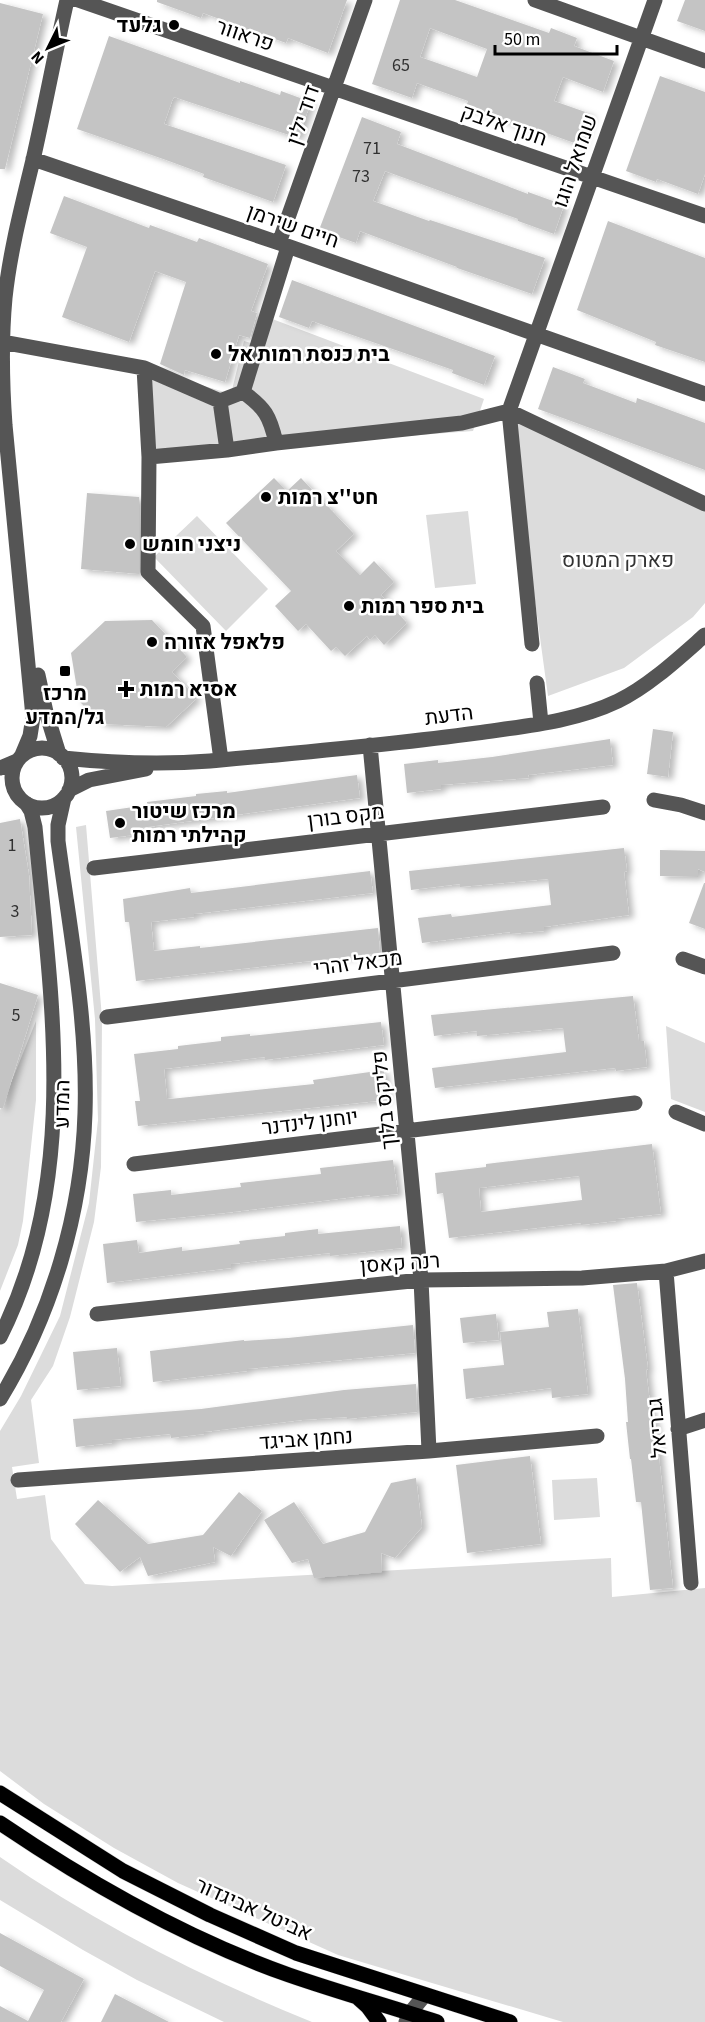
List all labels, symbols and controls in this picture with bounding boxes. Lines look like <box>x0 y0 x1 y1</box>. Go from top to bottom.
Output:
place label: גלעד <box>117 10 162 40</box>
street label: פראוור <box>212 11 278 59</box>
north arrow <box>18 18 78 78</box>
marker: גלעד <box>167 18 181 32</box>
scale bar <box>495 18 616 56</box>
text: 50 m <box>504 27 540 52</box>
text: N <box>26 46 49 69</box>
house number: 65 <box>392 53 410 78</box>
street label: דוד ילין <box>279 81 327 149</box>
street label: חנוך אלבק <box>457 96 551 154</box>
street label: שמואל הוגו <box>545 110 605 212</box>
house number: 71 <box>363 136 381 161</box>
house number: 73 <box>352 164 370 189</box>
street label: חיים שירמן <box>243 196 343 256</box>
place label: בית כנסת רמות אל <box>228 339 390 369</box>
marker: בית כנסת רמות אל <box>209 347 223 361</box>
place label: חט''צ רמות <box>278 482 378 512</box>
marker: חט''צ רמות <box>259 490 273 504</box>
place label: ניצני חומש <box>142 529 241 559</box>
marker: ניצני חומש <box>123 537 137 551</box>
park label: פארק המטוס <box>562 545 674 575</box>
place label: בית ספר רמות <box>361 591 484 621</box>
marker: בית ספר רמות <box>342 599 356 613</box>
place label: פלאפל אזורה <box>164 627 285 657</box>
marker: פלאפל אזורה <box>145 635 159 649</box>
marker: מרכז גל/המדע <box>58 664 72 678</box>
place label: אסיא רמות <box>140 674 238 704</box>
place label: מרכז גל/המדע <box>25 678 105 732</box>
marker: אסיא רמות <box>117 680 135 698</box>
street label: הדעת <box>423 697 475 733</box>
place label: מרכז שיטור קהילתי רמות <box>132 796 247 850</box>
street label: מקס בורן <box>306 796 386 836</box>
marker: מרכז שיטור קהילתי רמות <box>113 816 127 830</box>
house number: 1 <box>8 833 16 858</box>
house number: 3 <box>11 899 20 924</box>
street label: מכאל זהרי <box>312 943 404 983</box>
house number: 5 <box>12 1003 21 1028</box>
street label: פליקס בלוך <box>364 1049 404 1151</box>
street label: המדע <box>47 1079 77 1129</box>
street label: יוחנן לינדנר <box>260 1101 360 1143</box>
street label: רנה קאסן <box>359 1245 441 1281</box>
street label: גבריאל <box>639 1397 675 1459</box>
street label: נחמן אביגד <box>258 1421 354 1457</box>
street label: אביטל אביגדור <box>191 1870 317 1948</box>

